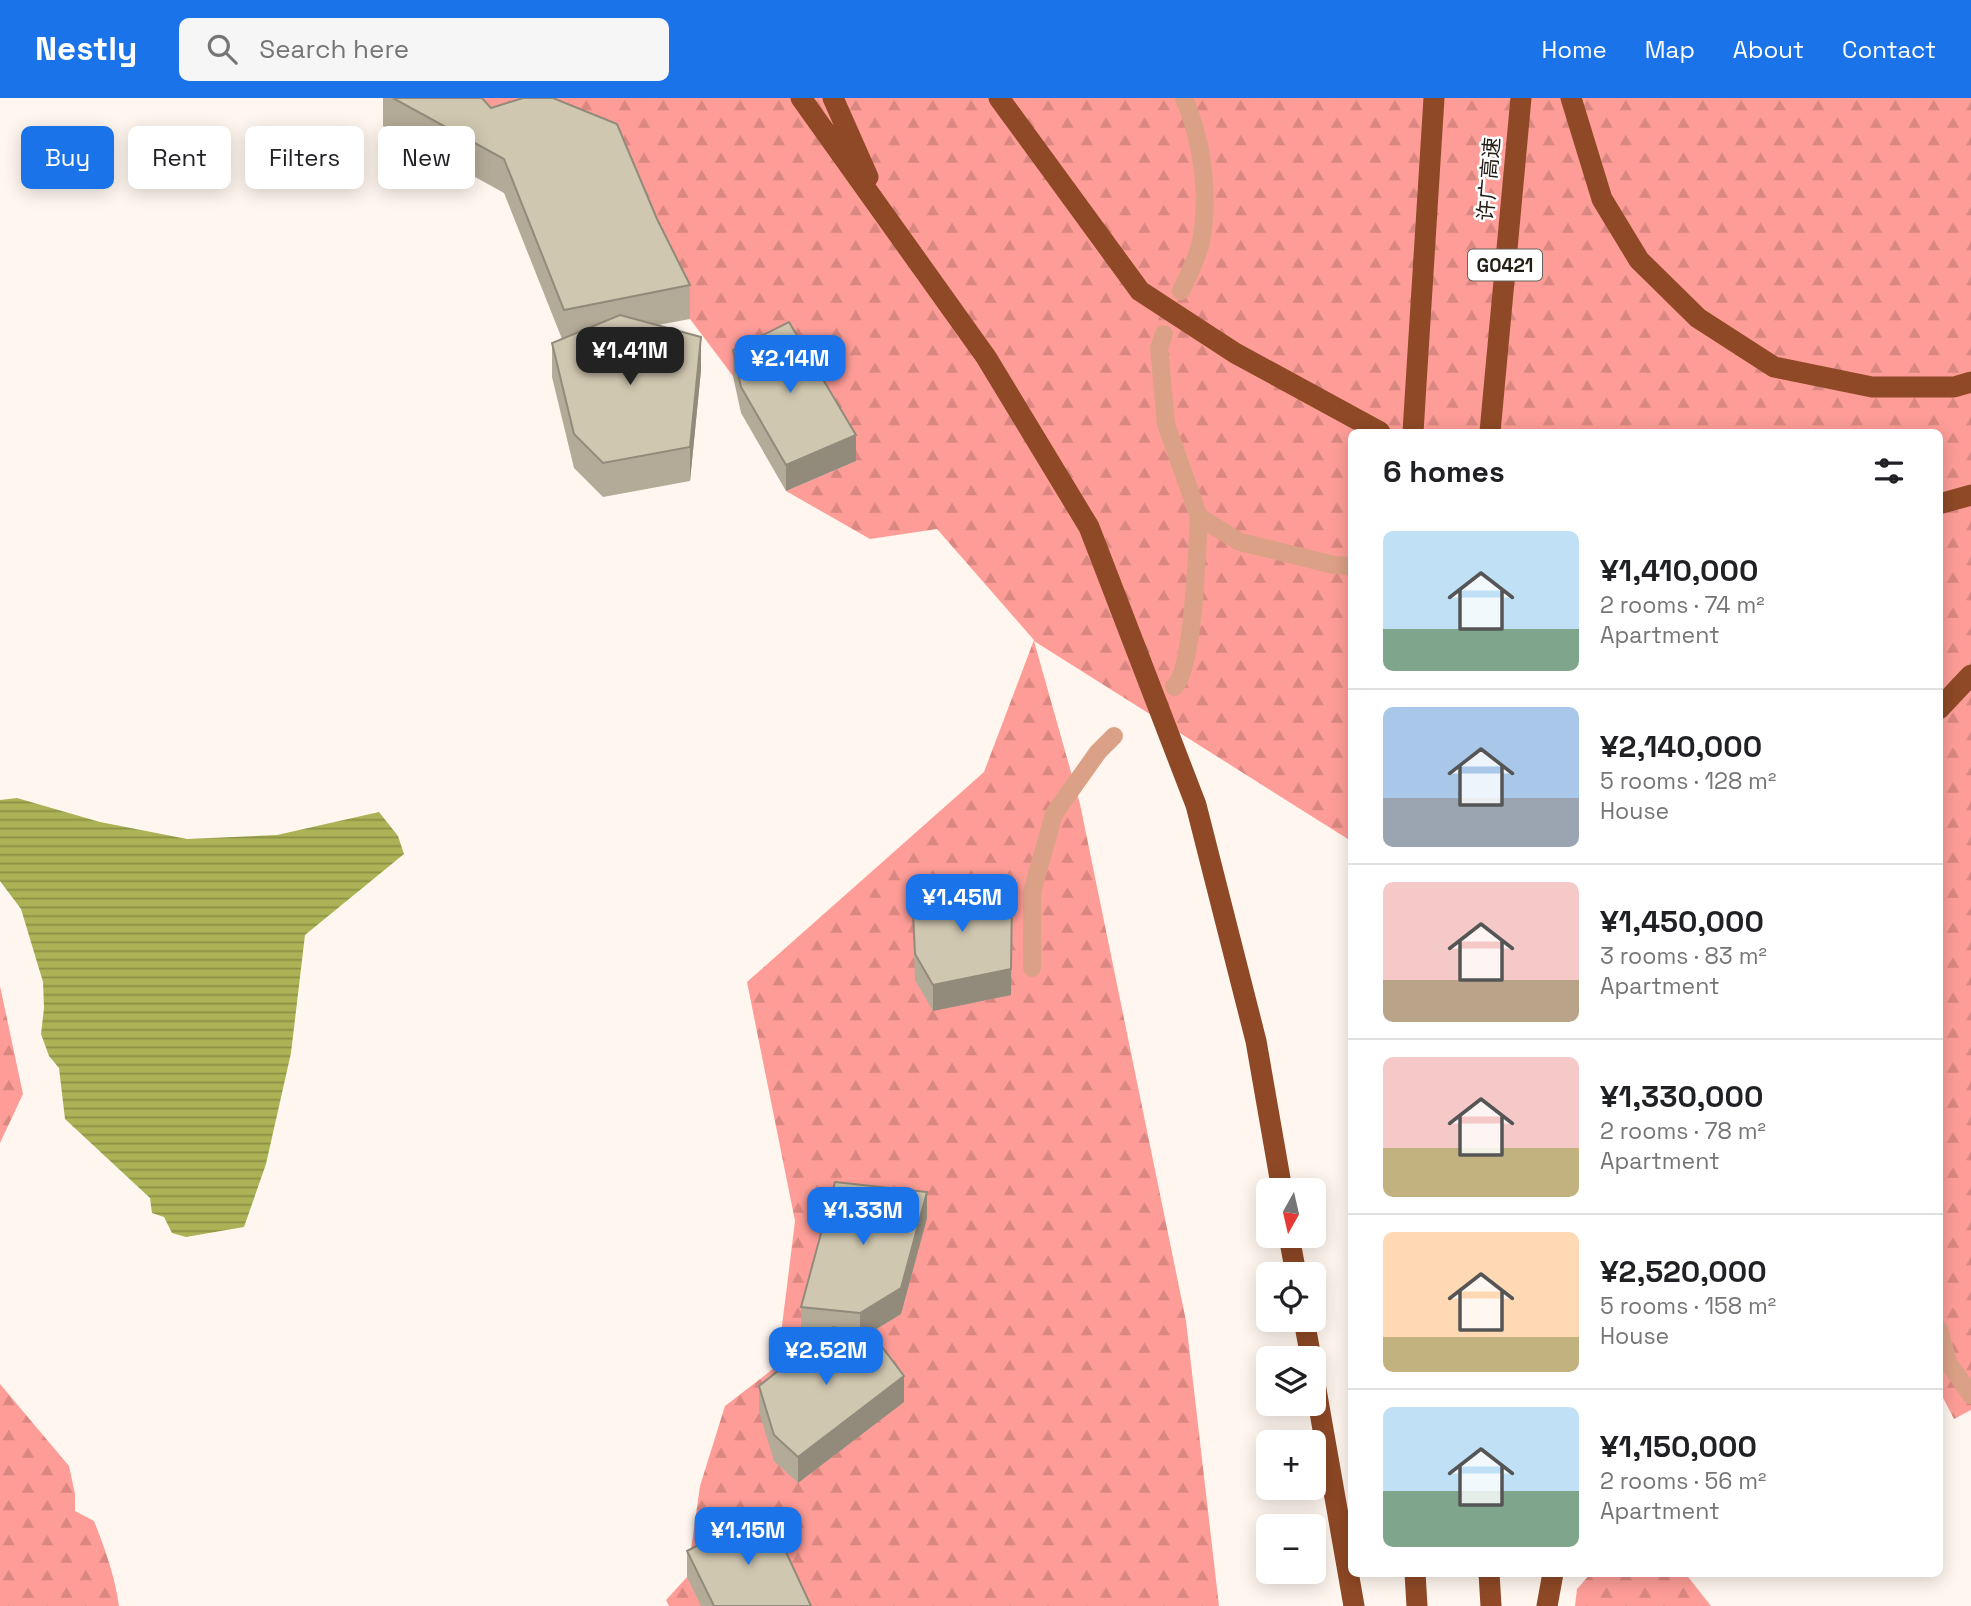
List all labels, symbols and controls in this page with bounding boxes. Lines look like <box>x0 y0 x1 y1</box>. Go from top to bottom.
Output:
search box <box>179 18 669 81</box>
text: Nestly <box>35 28 137 70</box>
icon: search <box>203 30 241 68</box>
text: Search here <box>259 32 409 66</box>
text: Home <box>1541 34 1607 65</box>
text: Map <box>1645 34 1695 65</box>
text: About <box>1733 34 1804 65</box>
text: Contact <box>1842 34 1936 65</box>
chip: Buy <box>21 126 114 189</box>
chip: Rent <box>128 126 231 189</box>
chip: Filters <box>245 126 364 189</box>
chip: New <box>378 126 475 189</box>
street label: 许广高速 <box>1471 136 1506 222</box>
road number: G0421 <box>1468 250 1542 280</box>
pin: ¥1.41M <box>573 328 687 387</box>
text: ¥1.41M <box>592 335 668 365</box>
pin: ¥2.14M <box>733 336 847 395</box>
text: ¥2.14M <box>751 343 829 373</box>
text: 6 homes <box>1383 452 1505 491</box>
icon: filters <box>1870 452 1908 490</box>
text: ¥1,410,000 <box>1600 551 1758 590</box>
icon: home <box>1439 559 1523 643</box>
text: 2 rooms · 74 m² <box>1600 590 1765 620</box>
text: Apartment <box>1600 620 1720 650</box>
text: ¥2,140,000 <box>1600 727 1762 766</box>
icon: home <box>1439 735 1523 819</box>
text: 5 rooms · 128 m² <box>1600 766 1776 796</box>
text: House <box>1600 796 1669 826</box>
pin: ¥1.45M <box>905 874 1019 934</box>
text: ¥1.45M <box>922 882 1002 912</box>
text: ¥1,450,000 <box>1600 902 1764 941</box>
icon: home <box>1439 910 1523 994</box>
text: 3 rooms · 83 m² <box>1600 941 1767 971</box>
text: Apartment <box>1600 971 1720 1001</box>
text: ¥1,330,000 <box>1600 1077 1763 1116</box>
icon: home <box>1439 1085 1523 1169</box>
text: 2 rooms · 78 m² <box>1600 1116 1766 1146</box>
text: Apartment <box>1600 1146 1720 1176</box>
north arrow <box>1256 1178 1326 1248</box>
map controls <box>1256 1178 1326 1584</box>
pin: ¥1.33M <box>806 1188 920 1247</box>
text: ¥1.33M <box>823 1195 903 1225</box>
text: ¥2,520,000 <box>1600 1252 1767 1291</box>
icon: home <box>1439 1260 1523 1344</box>
button: locate <box>1256 1262 1326 1332</box>
text: 5 rooms · 158 m² <box>1600 1291 1776 1321</box>
text: House <box>1600 1321 1669 1351</box>
pin: ¥2.52M <box>769 1328 883 1387</box>
text: ¥2.52M <box>785 1335 867 1365</box>
button: layers <box>1256 1346 1326 1416</box>
text: ¥1,150,000 <box>1600 1427 1757 1466</box>
button: + <box>1256 1430 1326 1500</box>
icon: home <box>1439 1435 1523 1519</box>
text: 2 rooms · 56 m² <box>1600 1466 1766 1496</box>
text: Apartment <box>1600 1496 1720 1526</box>
pin: ¥1.15M <box>691 1508 805 1567</box>
button: − <box>1256 1514 1326 1584</box>
text: ¥1.15M <box>711 1515 785 1545</box>

